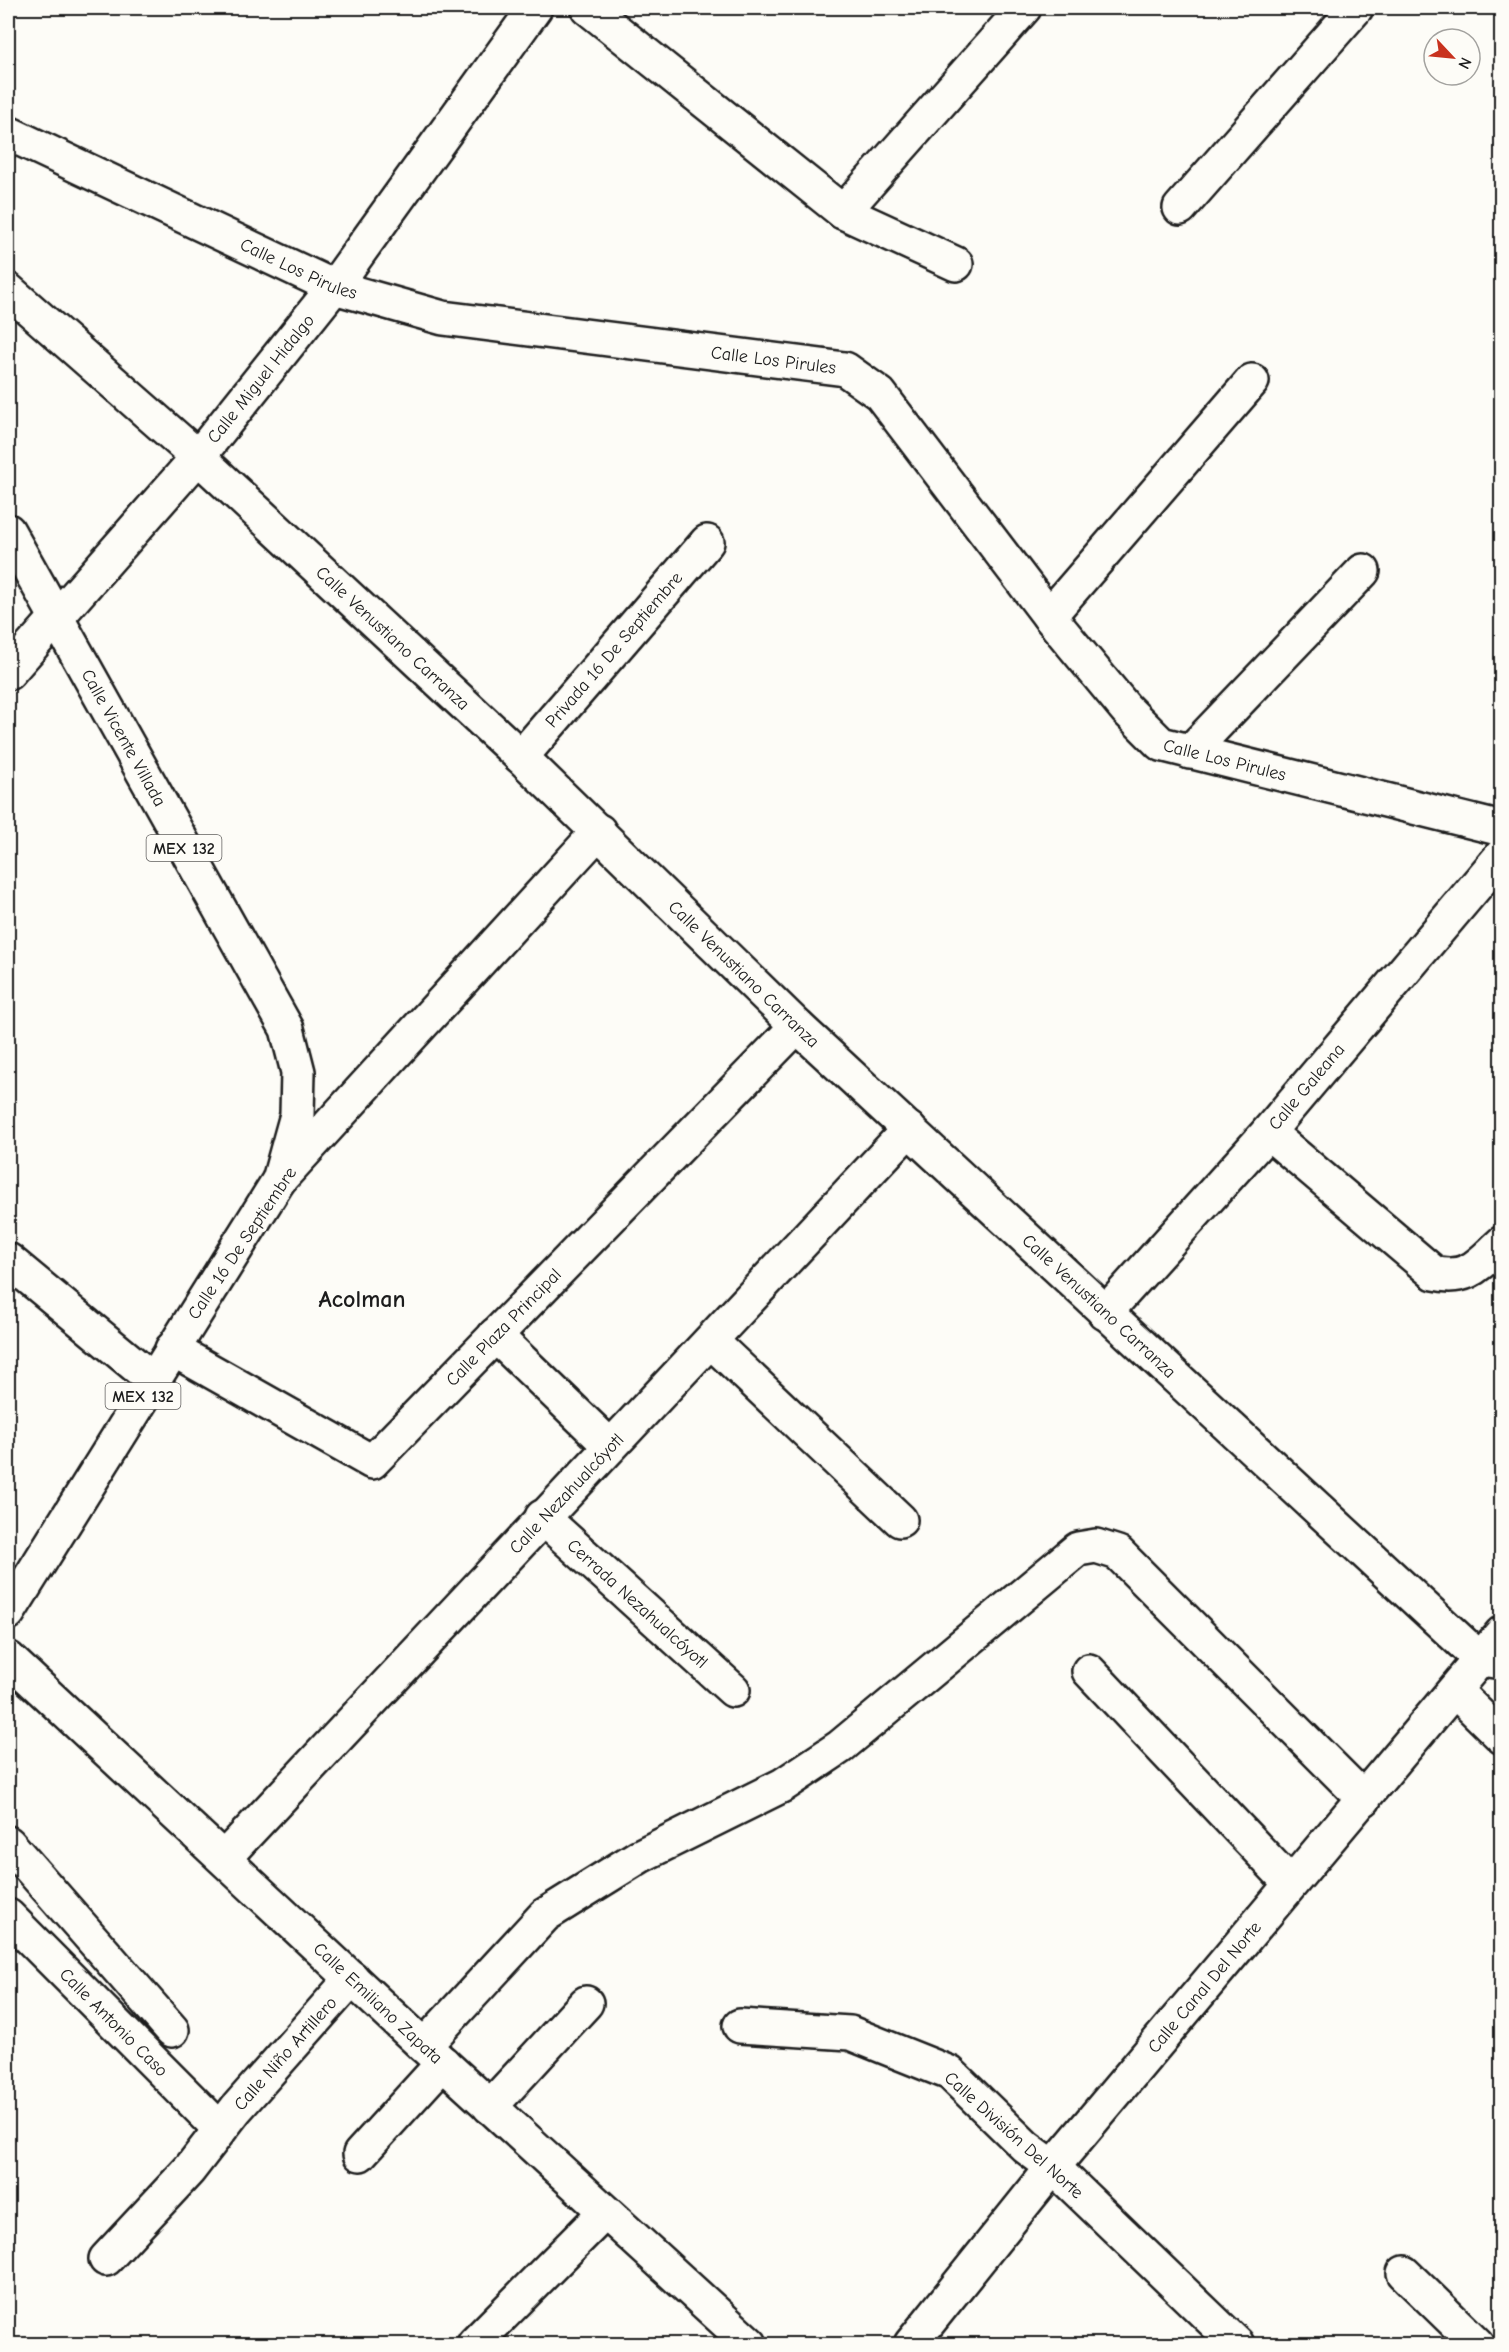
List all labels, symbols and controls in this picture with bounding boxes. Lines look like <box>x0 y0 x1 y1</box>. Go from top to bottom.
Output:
north arrow <box>1422 27 1482 87</box>
text: N <box>1454 55 1475 72</box>
street label: Calle Los Pirules <box>237 234 359 304</box>
street label: Calle Miguel Hidalgo <box>203 310 319 448</box>
street label: Calle Los Pirules <box>710 342 837 379</box>
street label: Calle Venustiano Carranza <box>311 562 474 715</box>
street label: Privada 16 De Septiembre <box>541 568 687 732</box>
street label: Calle Vicente Villada <box>77 666 170 810</box>
street label: Calle Los Pirules <box>1161 735 1288 786</box>
road number: MEX 132 <box>146 835 222 861</box>
street label: Calle Venustiano Carranza <box>664 897 823 1052</box>
street label: Calle Galeana <box>1264 1039 1349 1135</box>
street label: Calle 16 De Septiembre <box>184 1163 301 1324</box>
street label: Calle Venustiano Carranza <box>1017 1230 1180 1383</box>
street label: Calle Plaza Principal <box>442 1264 566 1391</box>
district label: Acolman <box>319 1285 405 1313</box>
road number: MEX 132 <box>106 1383 180 1409</box>
street label: Calle Nezahualcóyotl <box>505 1429 628 1559</box>
street label: Cerrada Nezahualcóyotl <box>563 1535 712 1673</box>
street label: Calle Canal Del Norte <box>1143 1917 1266 2057</box>
street label: Calle Emiliano Zapata <box>309 1938 447 2069</box>
street label: Calle Antonio Caso <box>55 1964 172 2081</box>
street label: Calle Niño Artillero <box>230 1992 342 2115</box>
street label: Calle División Del Norte <box>940 2067 1087 2203</box>

